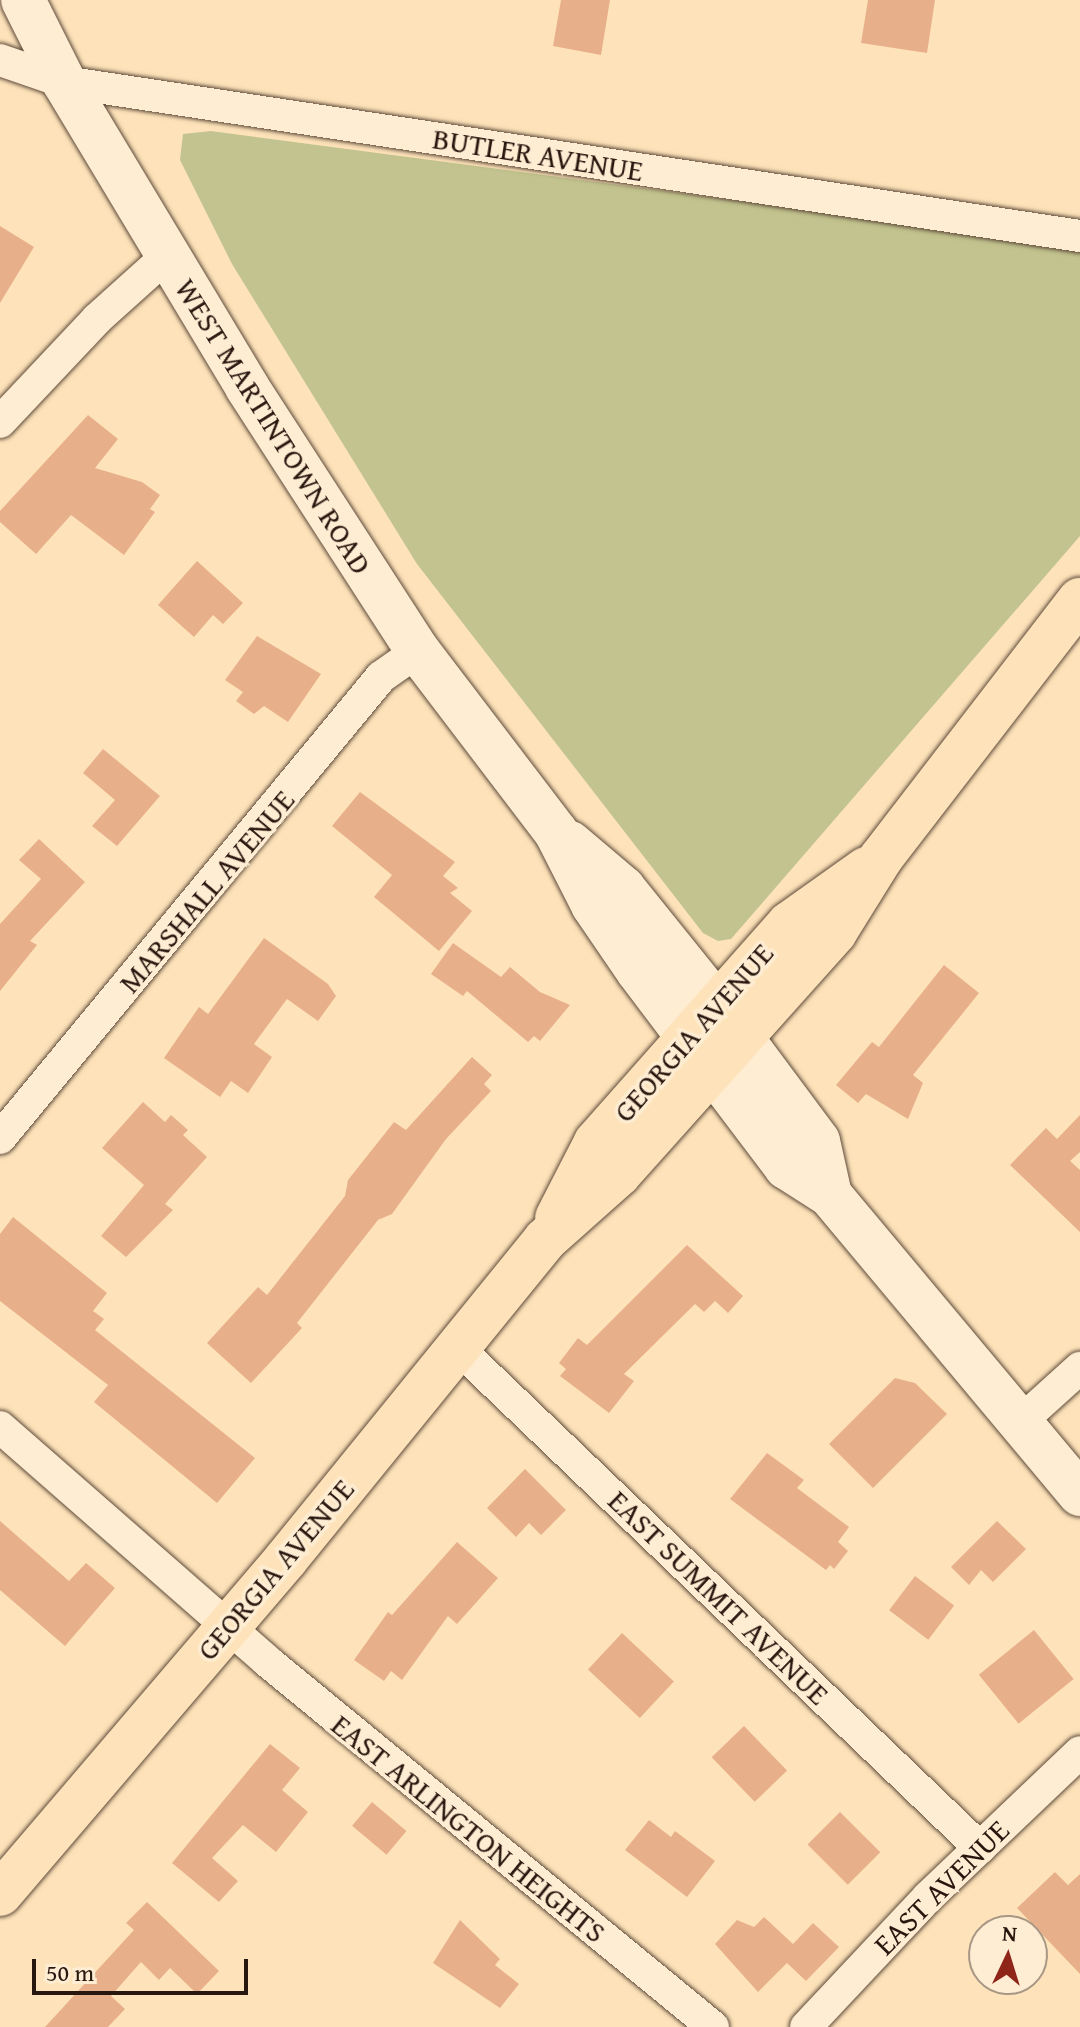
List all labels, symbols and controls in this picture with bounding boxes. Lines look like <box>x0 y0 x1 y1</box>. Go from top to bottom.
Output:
street label: BUTLER AVENUE <box>430 120 646 188</box>
street label: WEST MARTINTOWN ROAD <box>168 272 380 580</box>
street label: MARSHALL AVENUE <box>111 782 301 1000</box>
street label: GEORGIA AVENUE <box>606 935 780 1129</box>
street label: GEORGIA AVENUE <box>189 1471 361 1667</box>
street label: EAST SUMMIT AVENUE <box>601 1482 837 1712</box>
street label: EAST ARLINGTON HEIGHTS <box>325 1706 613 1950</box>
street label: EAST AVENUE <box>866 1812 1016 1962</box>
north arrow <box>968 1915 1048 1995</box>
scale bar <box>36 1943 252 1993</box>
text: 50 m <box>46 1955 94 1990</box>

